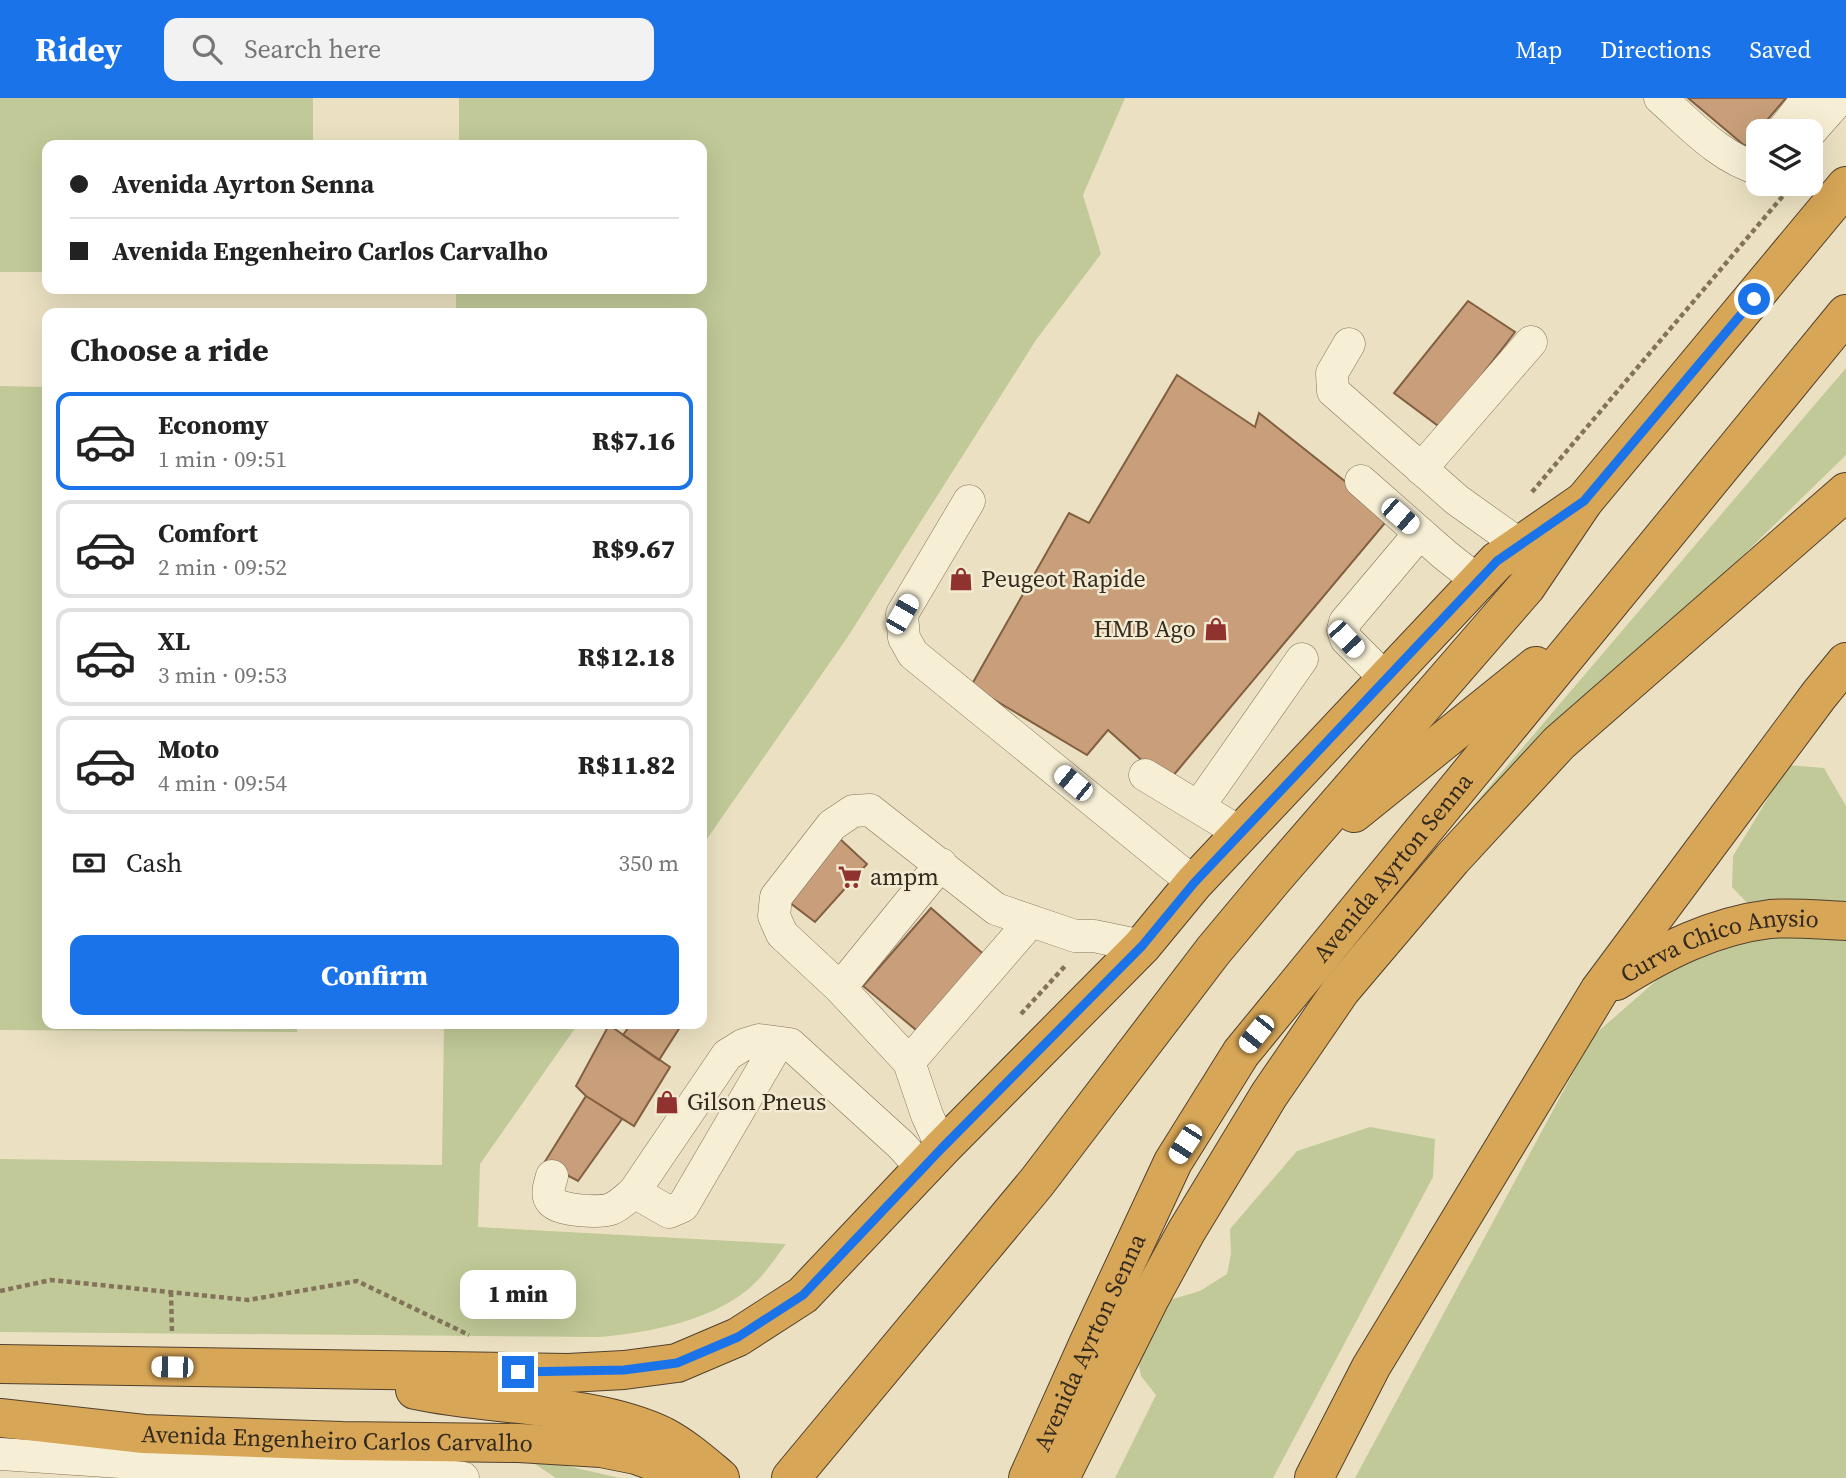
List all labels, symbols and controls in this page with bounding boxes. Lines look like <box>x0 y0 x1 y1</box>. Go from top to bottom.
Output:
search box <box>164 18 654 81</box>
text: Ridey <box>35 27 122 72</box>
icon: search <box>188 30 226 68</box>
text: Search here <box>244 31 381 67</box>
text: Map <box>1515 33 1562 66</box>
text: Directions <box>1600 33 1711 66</box>
text: Saved <box>1749 33 1811 66</box>
map controls <box>1746 119 1823 196</box>
button: layers <box>1746 119 1823 196</box>
text: Avenida Ayrton Senna <box>112 166 374 202</box>
text: Avenida Engenheiro Carlos Carvalho <box>112 233 548 269</box>
route start <box>1738 283 1770 315</box>
text: Choose a ride <box>70 328 269 372</box>
text: Economy <box>158 407 269 443</box>
icon: car <box>74 410 137 473</box>
text: R$7.16 <box>592 423 675 459</box>
text: 1 min · 09:51 <box>158 443 287 475</box>
car <box>1378 494 1423 538</box>
text: Comfort <box>158 515 258 551</box>
icon: car <box>74 518 137 581</box>
text: R$9.67 <box>592 531 675 567</box>
text: 2 min · 09:52 <box>158 551 287 583</box>
place label: Peugeot Rapide <box>981 562 1146 595</box>
shop icon: Peugeot Rapide <box>947 565 975 593</box>
car <box>883 591 922 637</box>
place label: HMB Ago <box>1093 612 1196 645</box>
shop icon: HMB Ago <box>1202 615 1230 643</box>
car <box>1324 616 1369 662</box>
text: XL <box>158 623 190 659</box>
icon: car <box>74 626 137 689</box>
text: R$12.18 <box>578 639 675 675</box>
text: 3 min · 09:53 <box>158 659 287 691</box>
text: Moto <box>158 731 219 767</box>
icon: car <box>74 734 137 797</box>
text: R$11.82 <box>578 747 675 783</box>
car <box>1051 762 1096 804</box>
street label: Avenida Ayrton Senna <box>1305 765 1481 969</box>
text: 4 min · 09:54 <box>158 767 287 799</box>
icon: cash <box>70 844 108 882</box>
text: Cash <box>126 845 182 881</box>
text: 350 m <box>618 847 679 879</box>
place label: ampm <box>870 860 939 893</box>
supermarket icon: ampm <box>836 863 864 891</box>
street label: Curva Chico Anysio <box>1614 901 1820 991</box>
button: Confirm <box>70 935 679 1015</box>
car <box>1235 1011 1278 1057</box>
place label: Gilson Pneus <box>687 1085 827 1118</box>
shop icon: Gilson Pneus <box>653 1088 681 1116</box>
car <box>1165 1121 1206 1167</box>
street label: Avenida Ayrton Senna <box>1025 1227 1154 1456</box>
callout: 1 min <box>460 1270 576 1320</box>
text: 1 min <box>488 1278 548 1310</box>
car <box>151 1356 194 1378</box>
route end <box>502 1356 534 1388</box>
street label: Avenida Engenheiro Carlos Carvalho <box>141 1417 534 1460</box>

